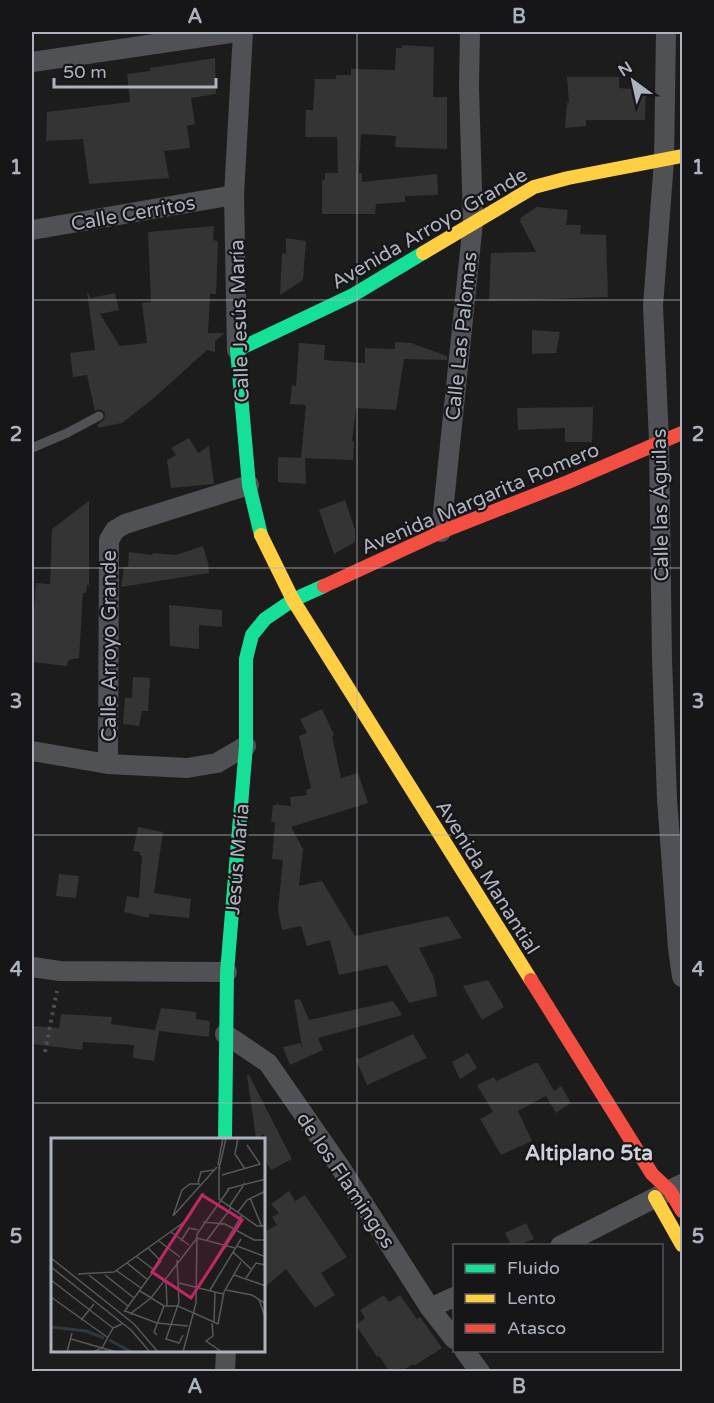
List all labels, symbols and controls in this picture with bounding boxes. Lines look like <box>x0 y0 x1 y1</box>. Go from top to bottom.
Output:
text: A <box>188 5 203 29</box>
text: B <box>512 5 526 29</box>
scale bar <box>54 51 216 89</box>
north arrow <box>603 51 663 111</box>
text: N <box>615 57 636 81</box>
text: 50 m <box>63 61 107 83</box>
text: 1 <box>10 156 22 180</box>
text: 1 <box>692 156 704 180</box>
street label: Avenida Arroyo Grande <box>327 163 532 295</box>
street label: Calle Cerritos <box>69 191 197 237</box>
street label: Calle Jesús María <box>225 239 255 403</box>
street label: Calle Las Palomas <box>441 250 483 422</box>
text: 2 <box>10 423 22 447</box>
text: 2 <box>692 423 704 447</box>
street label: Calle las Águilas <box>647 428 674 582</box>
street label: Avenida Margarita Romero <box>358 438 603 560</box>
street label: Calle Arroyo Grande <box>98 550 122 742</box>
text: 3 <box>10 690 22 714</box>
text: 3 <box>692 690 704 714</box>
street label: Avenida Manantial <box>430 796 544 959</box>
street label: Jesús María <box>221 802 255 916</box>
text: 4 <box>10 958 23 982</box>
text: 4 <box>692 958 705 982</box>
street label: de los Flamingos <box>291 1108 400 1253</box>
inset map <box>51 1138 266 1352</box>
district label: Altiplano 5ta <box>525 1141 653 1166</box>
text: 5 <box>10 1225 22 1249</box>
text: 5 <box>692 1225 704 1249</box>
legend <box>453 1244 663 1352</box>
text: Fluido <box>507 1257 560 1279</box>
text: Lento <box>507 1287 556 1309</box>
text: Atasco <box>507 1317 566 1339</box>
text: A <box>188 1375 203 1399</box>
text: B <box>512 1375 526 1399</box>

